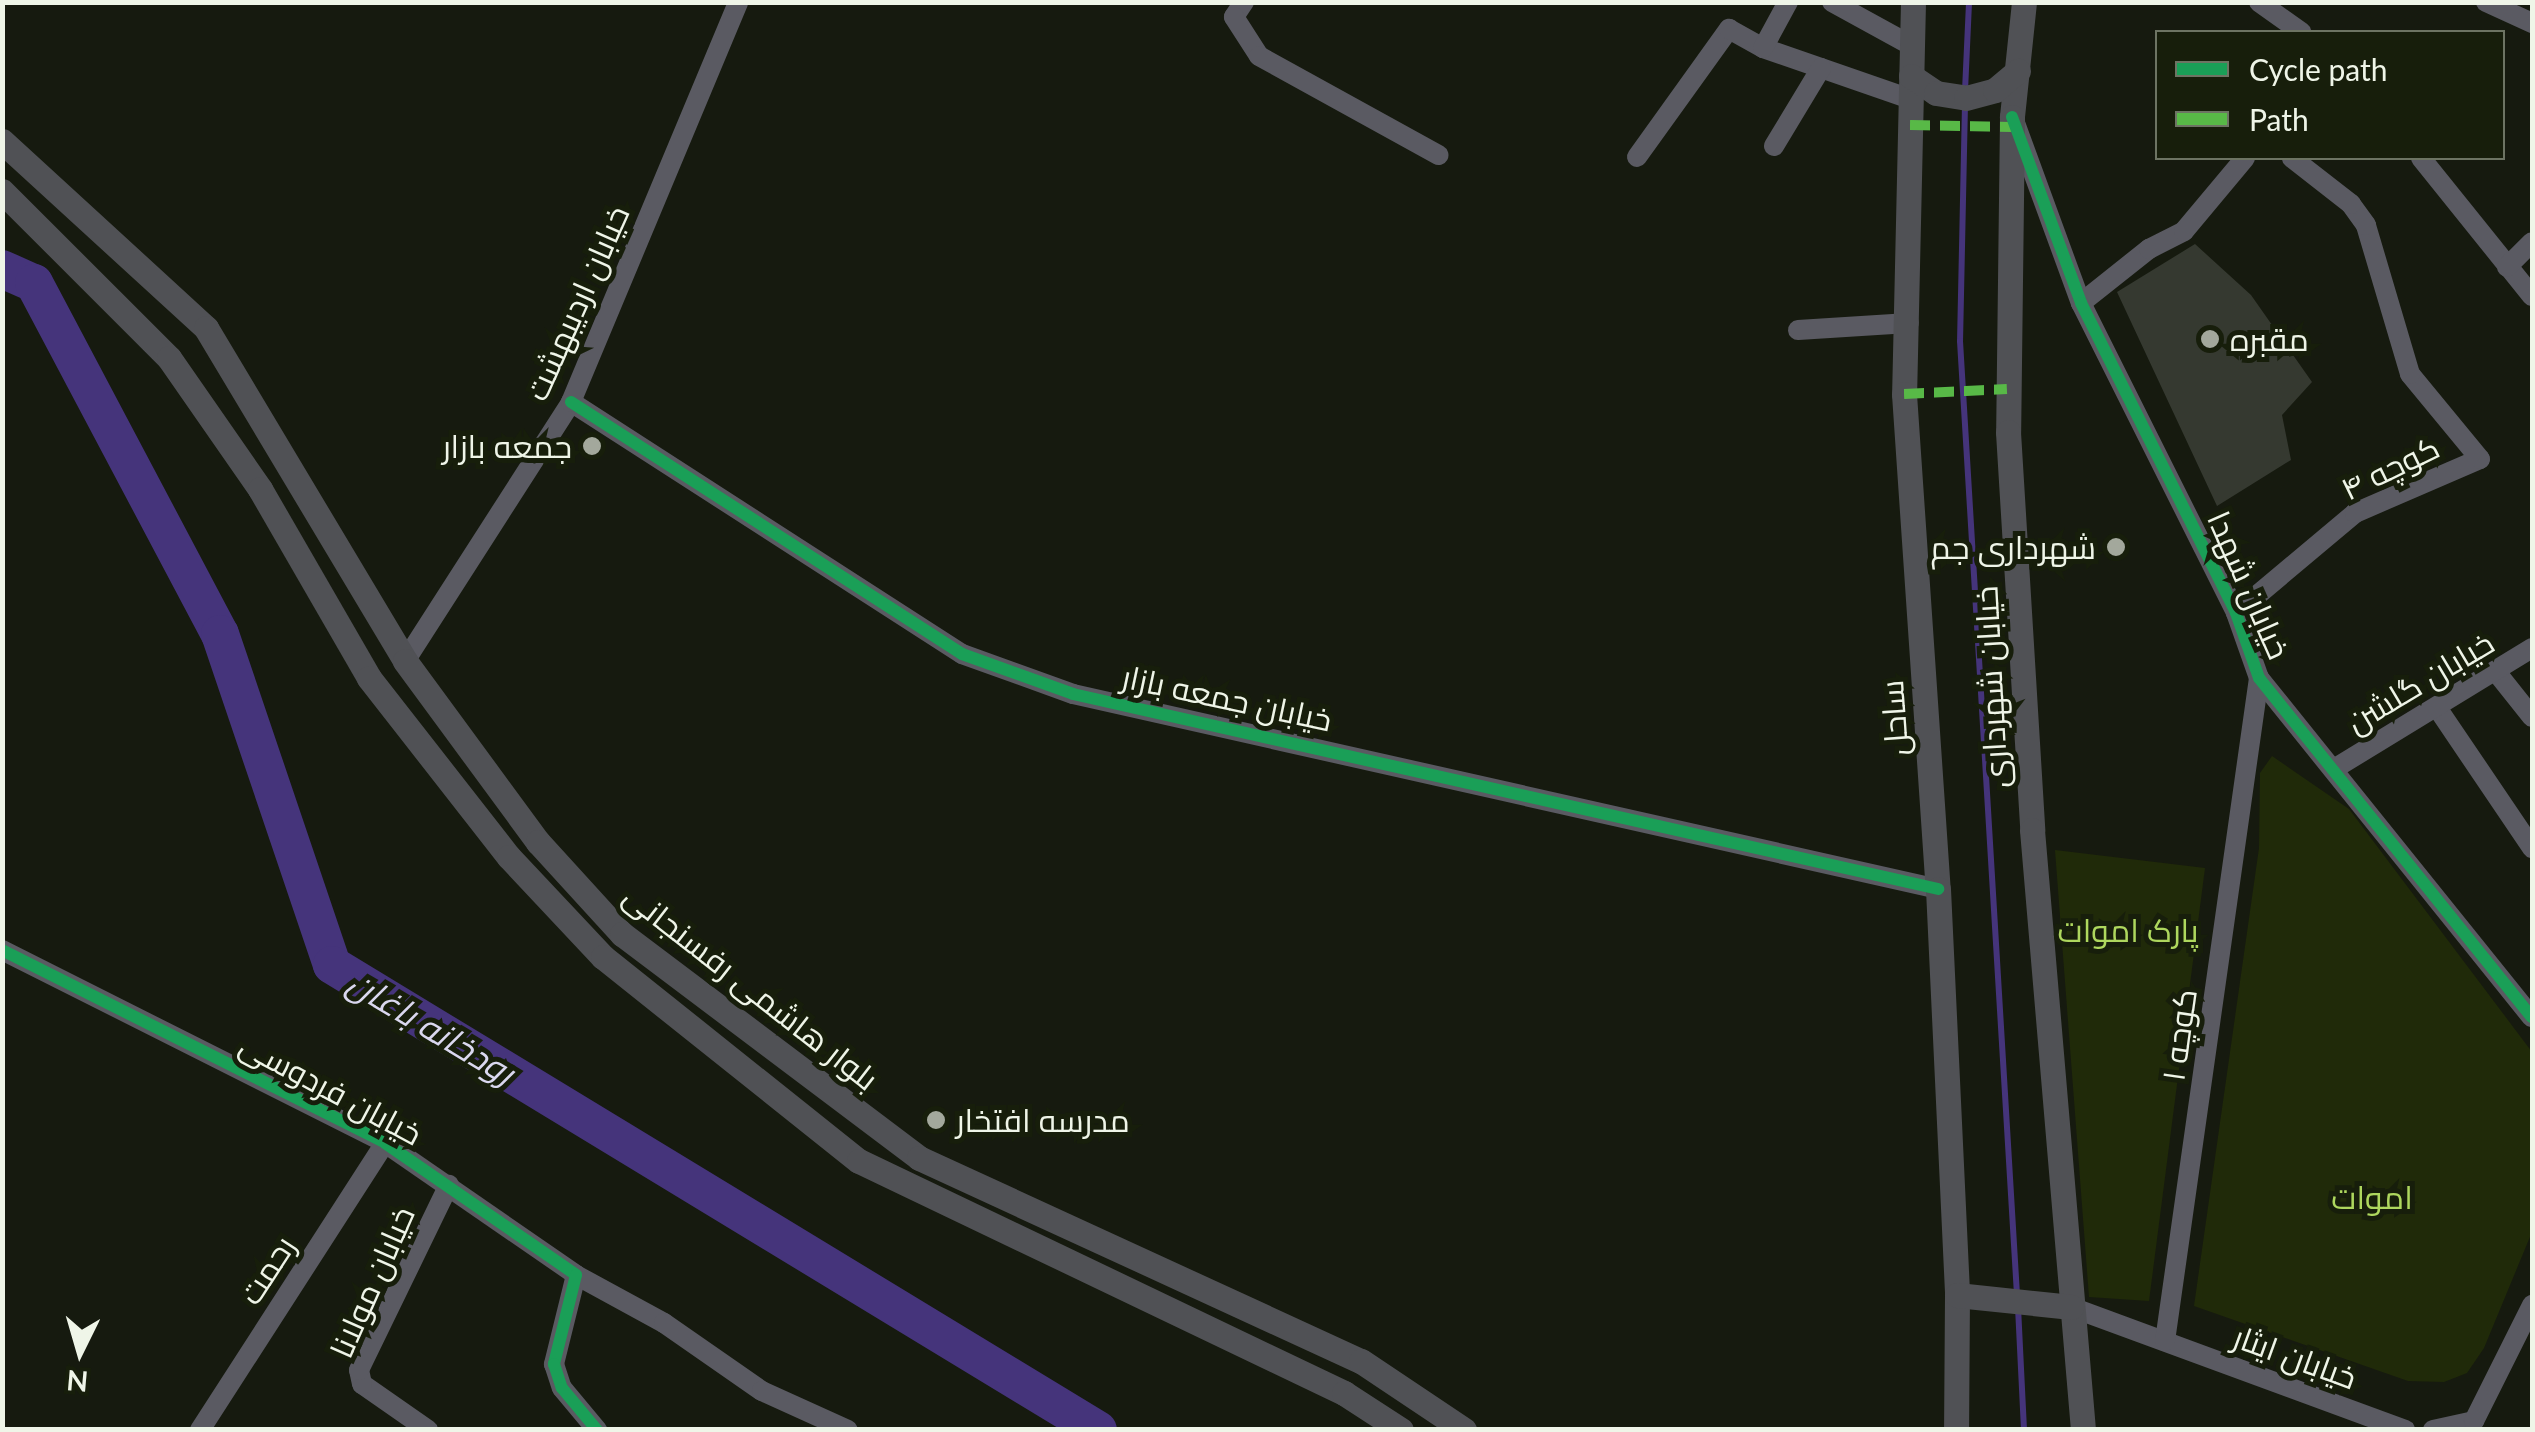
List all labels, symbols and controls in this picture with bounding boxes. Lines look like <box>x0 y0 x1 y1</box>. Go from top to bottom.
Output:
legend <box>2155 30 2505 160</box>
text: Cycle path <box>2249 51 2388 87</box>
text: Path <box>2249 101 2309 137</box>
street label: خیابان اردیبهشت <box>517 200 637 406</box>
place label: مقبره <box>2230 320 2309 358</box>
marker: مقبره <box>2199 328 2221 350</box>
place label: جمعه بازار <box>442 427 572 465</box>
street label: کوچه ۴ <box>2335 428 2445 508</box>
marker: جمعه بازار <box>581 435 603 457</box>
street label: خیابان شهدا <box>2199 505 2299 665</box>
place label: شهرداری جم <box>1931 528 2096 566</box>
marker: شهرداری جم <box>2105 536 2127 558</box>
street label: خیابان شهرداری <box>1967 585 2015 789</box>
street label: خیابان گلشن <box>2339 623 2501 741</box>
street label: خیابان جمعه بازار <box>1118 657 1336 739</box>
street label: ساحل <box>1872 679 1916 757</box>
street label: بلوار هاشمی رفسنجانی <box>616 876 886 1098</box>
park label: پارک اموات <box>2057 911 2199 949</box>
water label: رودخانه باغان <box>341 960 523 1092</box>
street label: کوچه ۱ <box>2154 986 2204 1084</box>
street label: خیابان فردوسی <box>233 1025 429 1153</box>
place label: مدرسه افتخار <box>956 1101 1130 1139</box>
marker: مدرسه افتخار <box>925 1109 947 1131</box>
park label: اموات <box>2331 1178 2413 1216</box>
street label: خیابان مولانا <box>322 1200 422 1364</box>
street label: رحمت <box>231 1229 303 1311</box>
north arrow <box>30 1302 130 1402</box>
street label: خیابان ایثار <box>2228 1317 2362 1397</box>
text: N <box>65 1364 90 1400</box>

